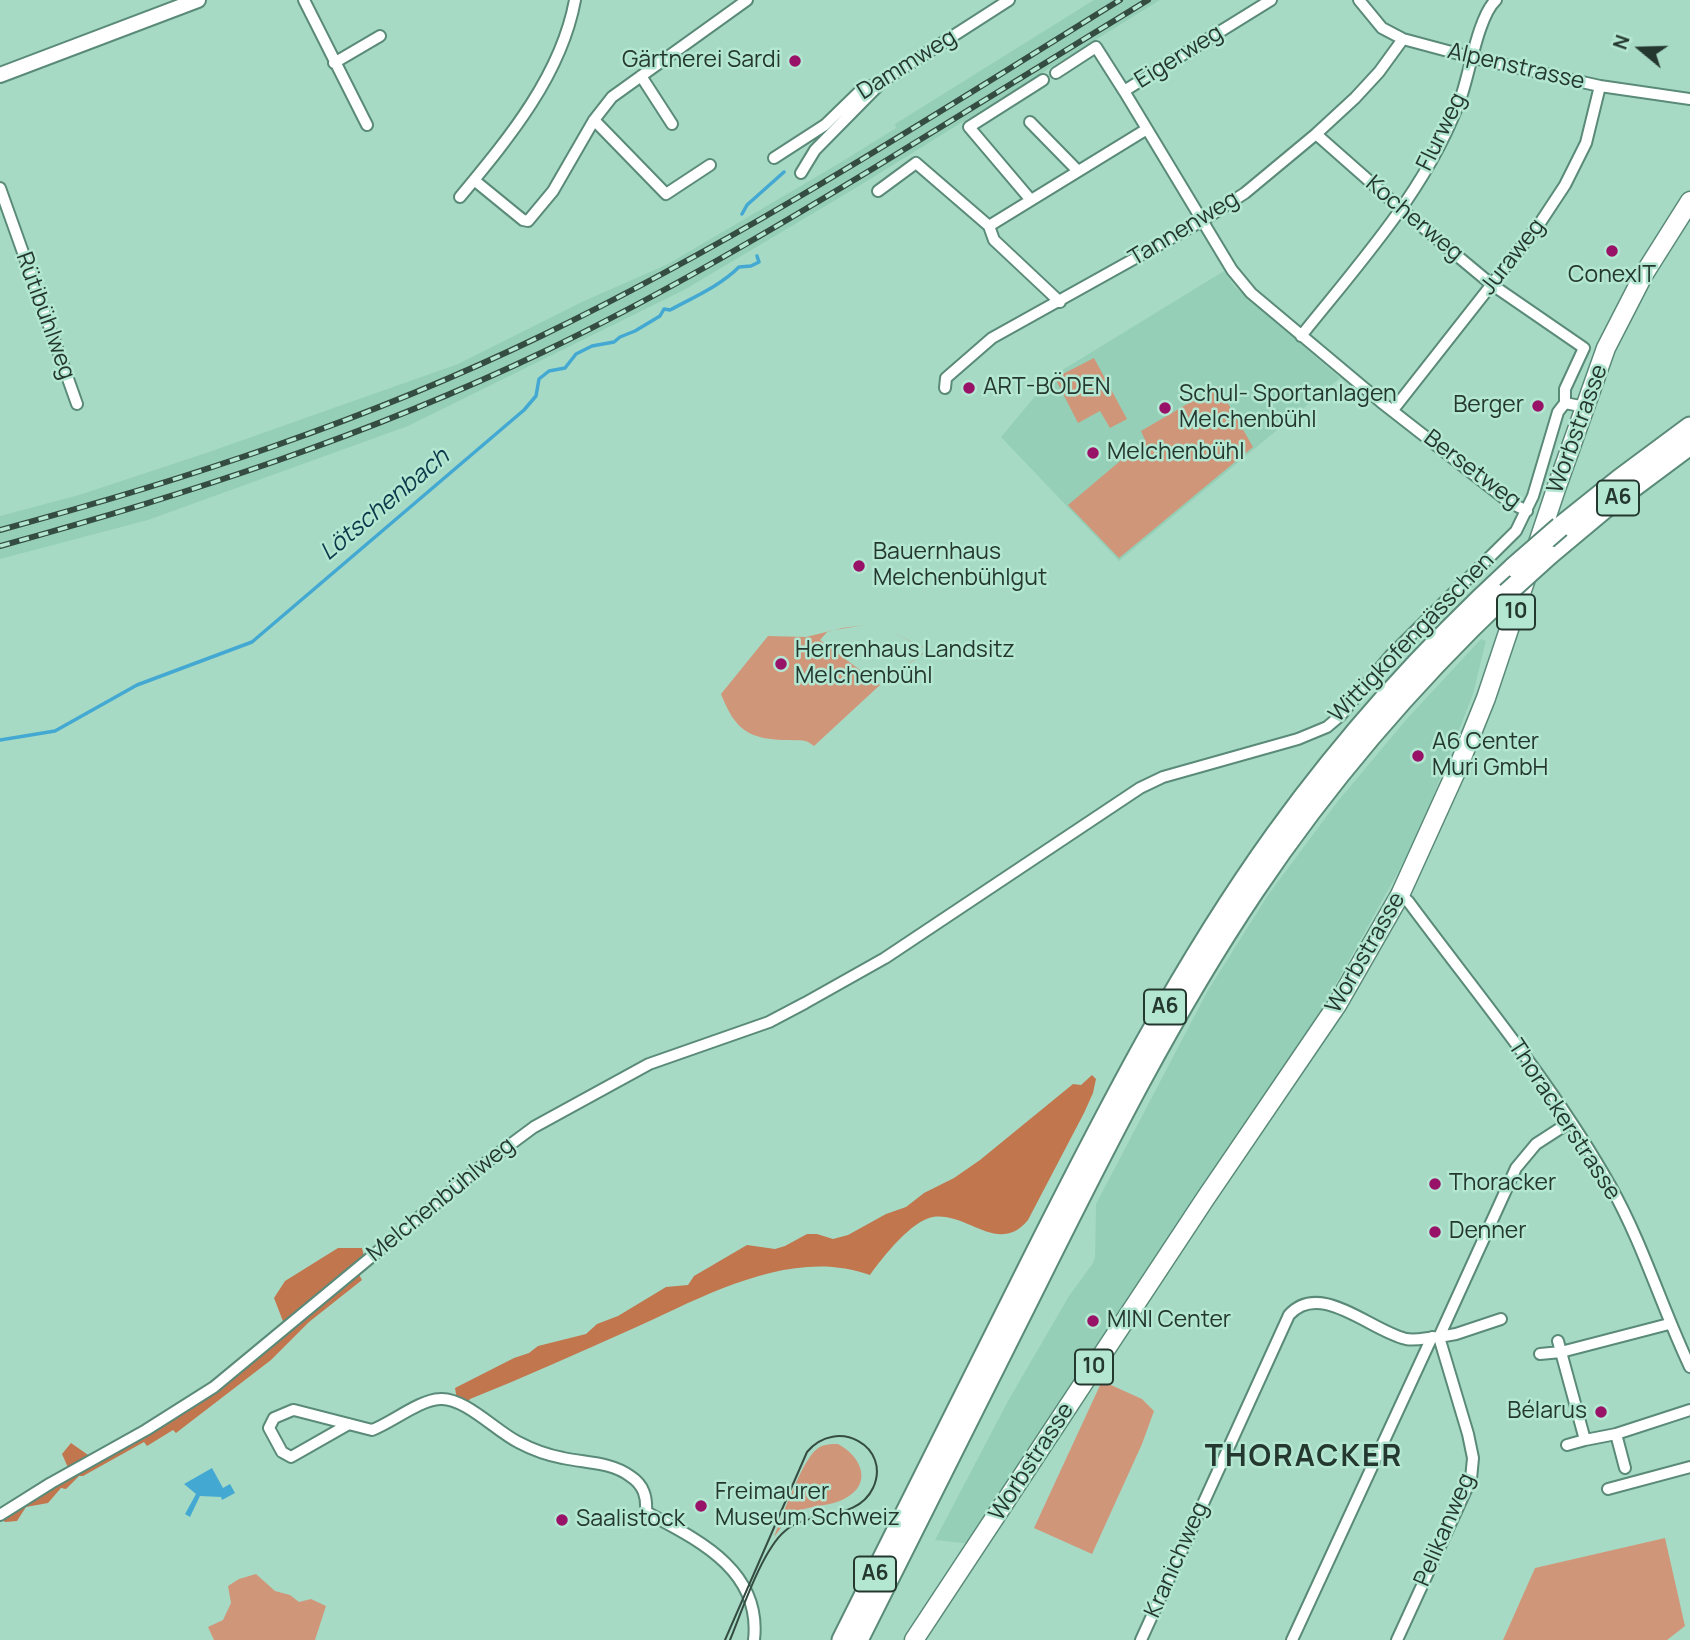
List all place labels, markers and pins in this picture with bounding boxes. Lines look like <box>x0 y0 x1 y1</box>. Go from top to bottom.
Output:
place label: Gärtnerei Sardi <box>622 47 781 75</box>
marker: Gärtnerei Sardi <box>787 53 803 69</box>
marker: ConexIT <box>1604 243 1620 259</box>
place label: ConexIT <box>1568 262 1656 290</box>
place label: ART-BÖDEN <box>983 374 1110 402</box>
marker: ART-BÖDEN <box>961 380 977 396</box>
place label: Schul- Sportanlagen Melchenbühl <box>1179 381 1397 435</box>
place label: Berger <box>1453 392 1524 420</box>
marker: Berger <box>1530 398 1546 414</box>
marker: Schul- Sportanlagen Melchenbühl <box>1157 400 1173 416</box>
place label: Melchenbühl <box>1107 439 1245 467</box>
marker: Melchenbühl <box>1085 445 1101 461</box>
place label: Bauernhaus Melchenbühlgut <box>873 539 1047 593</box>
marker: Bauernhaus Melchenbühlgut <box>851 558 867 574</box>
place label: Herrenhaus Landsitz Melchenbühl <box>795 637 1015 691</box>
marker: Herrenhaus Landsitz Melchenbühl <box>773 656 789 672</box>
place label: A6 Center Muri GmbH <box>1432 729 1548 783</box>
marker: A6 Center Muri GmbH <box>1410 748 1426 764</box>
place label: Thoracker <box>1449 1170 1556 1198</box>
marker: Thoracker <box>1427 1176 1443 1192</box>
place label: Denner <box>1449 1218 1527 1246</box>
marker: Denner <box>1427 1224 1443 1240</box>
place label: MINI Center <box>1107 1307 1231 1335</box>
marker: MINI Center <box>1085 1313 1101 1329</box>
place label: Bélarus <box>1507 1398 1587 1426</box>
marker: Bélarus <box>1593 1404 1609 1420</box>
place label: Freimaurer Museum Schweiz <box>715 1479 900 1533</box>
marker: Freimaurer Museum Schweiz <box>693 1498 709 1514</box>
place label: Saalistock <box>576 1506 685 1534</box>
marker: Saalistock <box>554 1512 570 1528</box>

